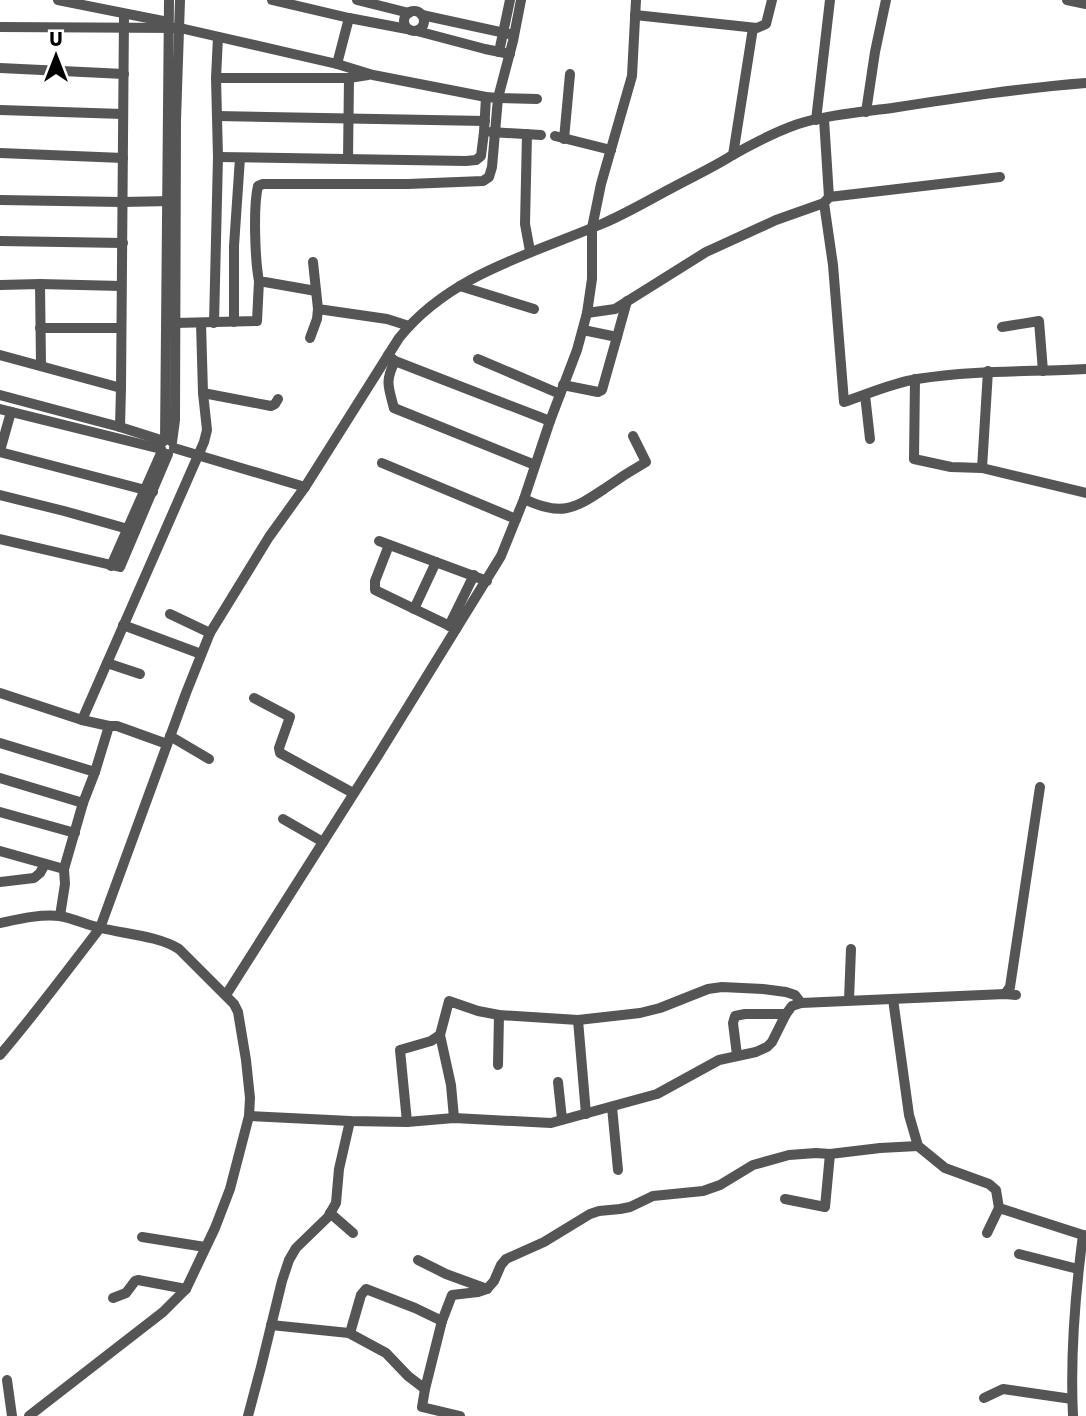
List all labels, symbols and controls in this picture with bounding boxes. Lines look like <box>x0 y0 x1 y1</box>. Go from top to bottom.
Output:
north arrow <box>21 21 91 91</box>
text: U <box>49 26 63 53</box>

